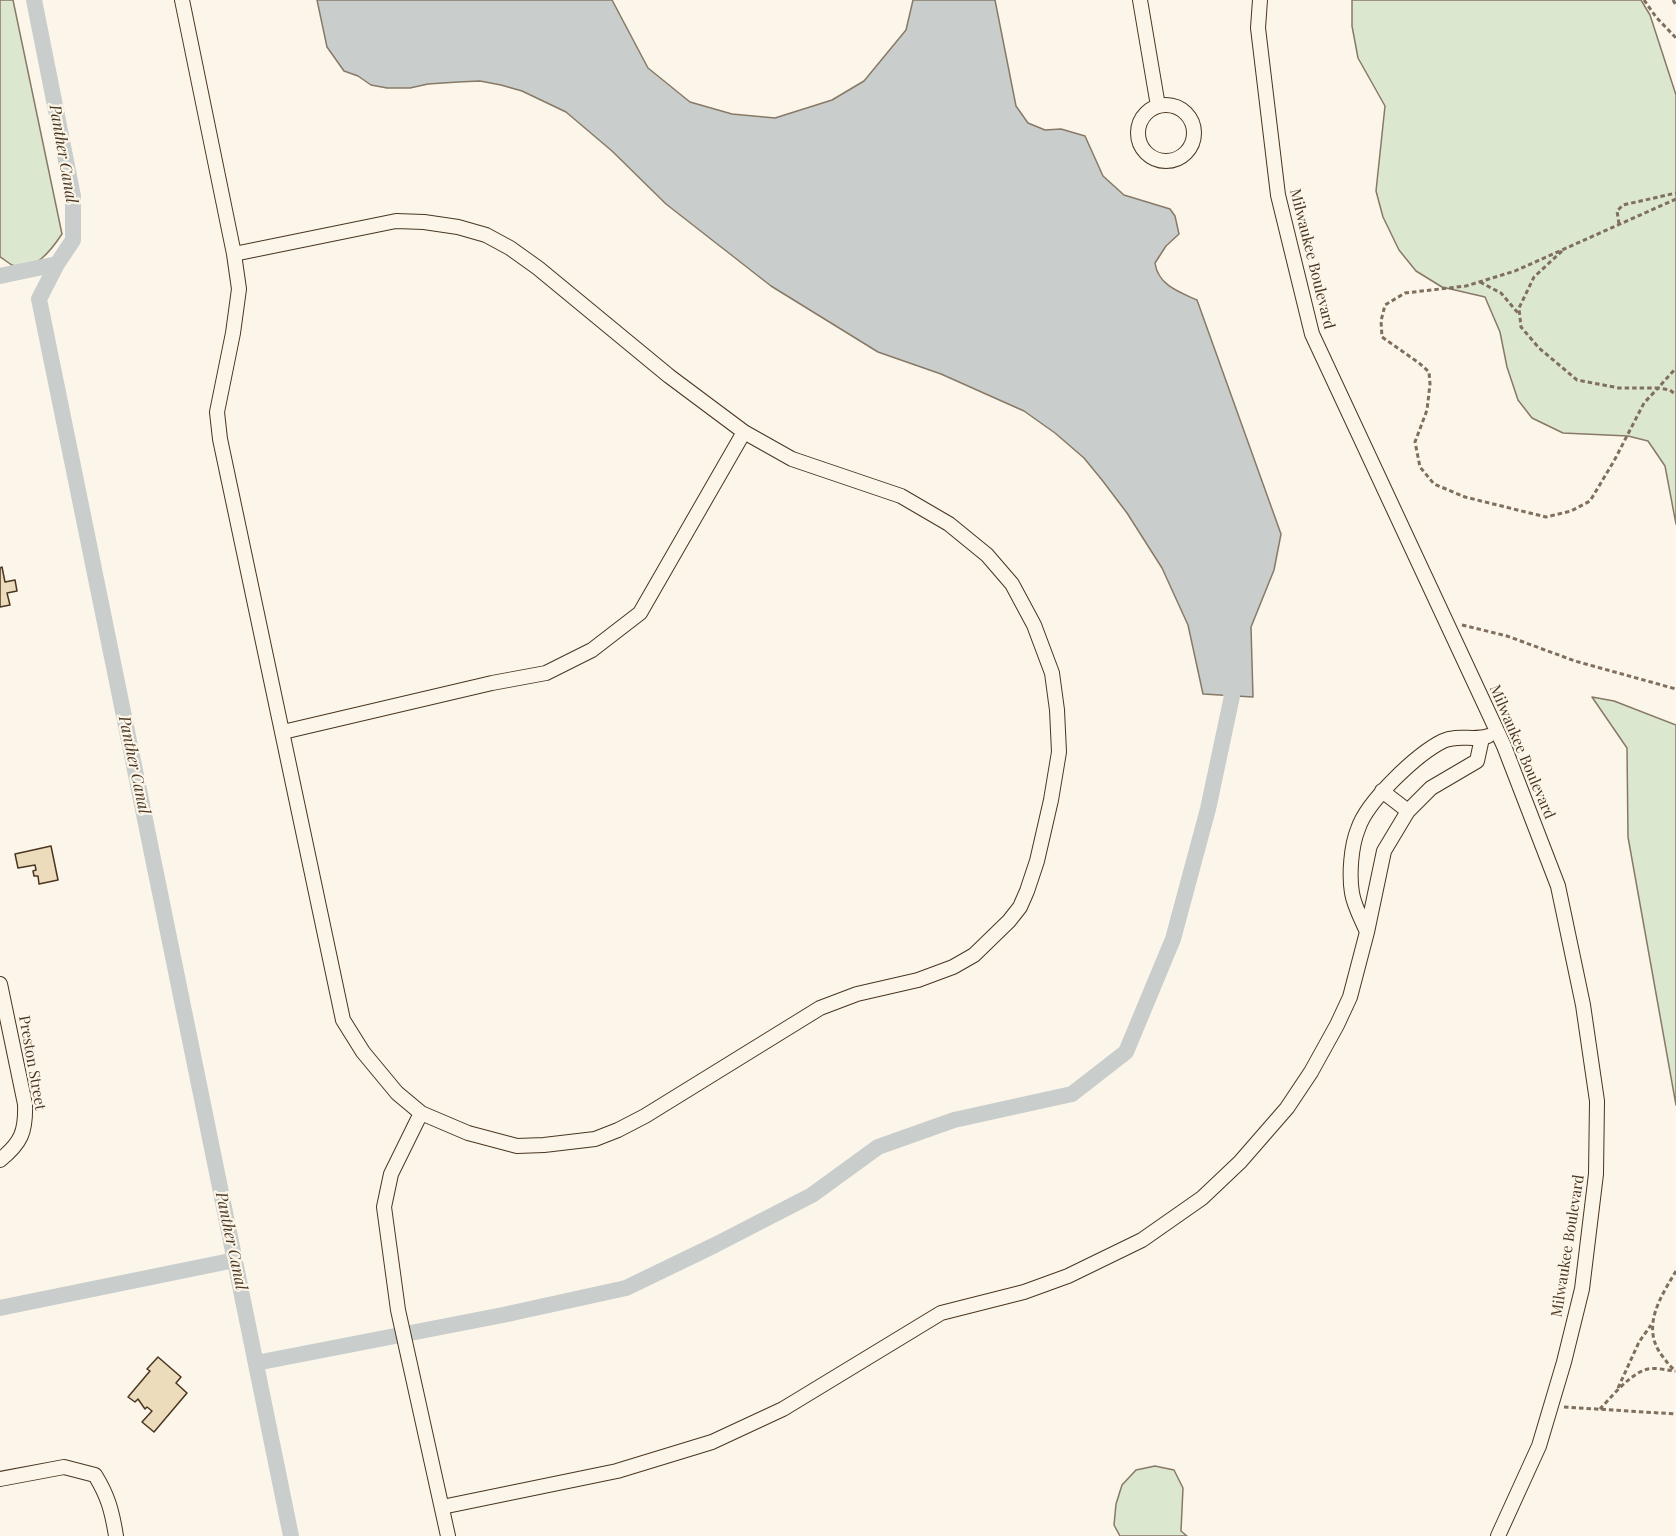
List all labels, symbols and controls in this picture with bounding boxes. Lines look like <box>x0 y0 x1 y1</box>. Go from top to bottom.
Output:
water label: Panther Canal <box>45 103 81 205</box>
street label: Milwaukee Boulevard <box>1286 187 1338 331</box>
street label: Milwaukee Boulevard <box>1486 682 1558 822</box>
water label: Panther Canal <box>114 714 154 816</box>
street label: Preston Street <box>15 1014 49 1112</box>
street label: Milwaukee Boulevard <box>1548 1174 1588 1318</box>
water label: Panther Canal <box>211 1190 251 1292</box>

